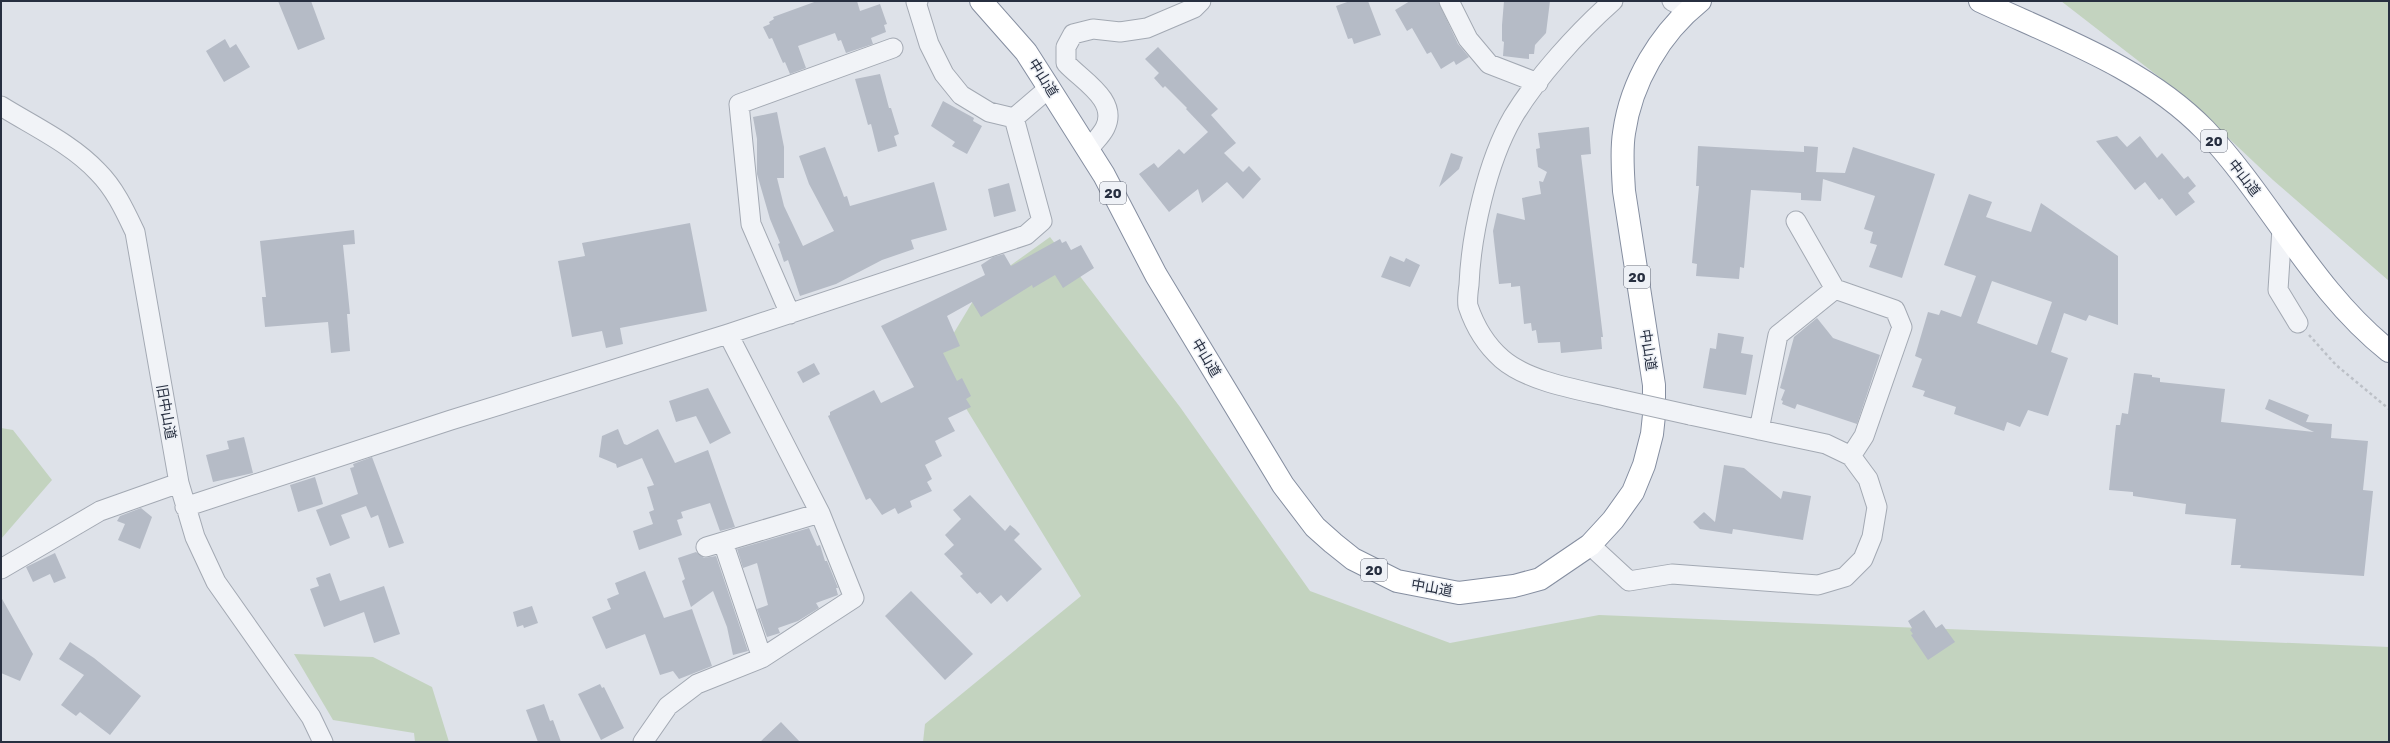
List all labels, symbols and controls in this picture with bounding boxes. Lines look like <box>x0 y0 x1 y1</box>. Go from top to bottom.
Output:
street label: 中山道 <box>1025 56 1061 100</box>
road number: 20 <box>2201 130 2227 152</box>
street label: 中山道 <box>2224 156 2264 200</box>
road number: 20 <box>1100 182 1126 204</box>
road number: 20 <box>1624 266 1650 288</box>
street label: 中山道 <box>1636 328 1660 372</box>
street label: 中山道 <box>1188 336 1224 380</box>
street label: 旧中山道 <box>153 383 179 441</box>
road number: 20 <box>1361 559 1387 581</box>
street label: 中山道 <box>1410 576 1454 600</box>

